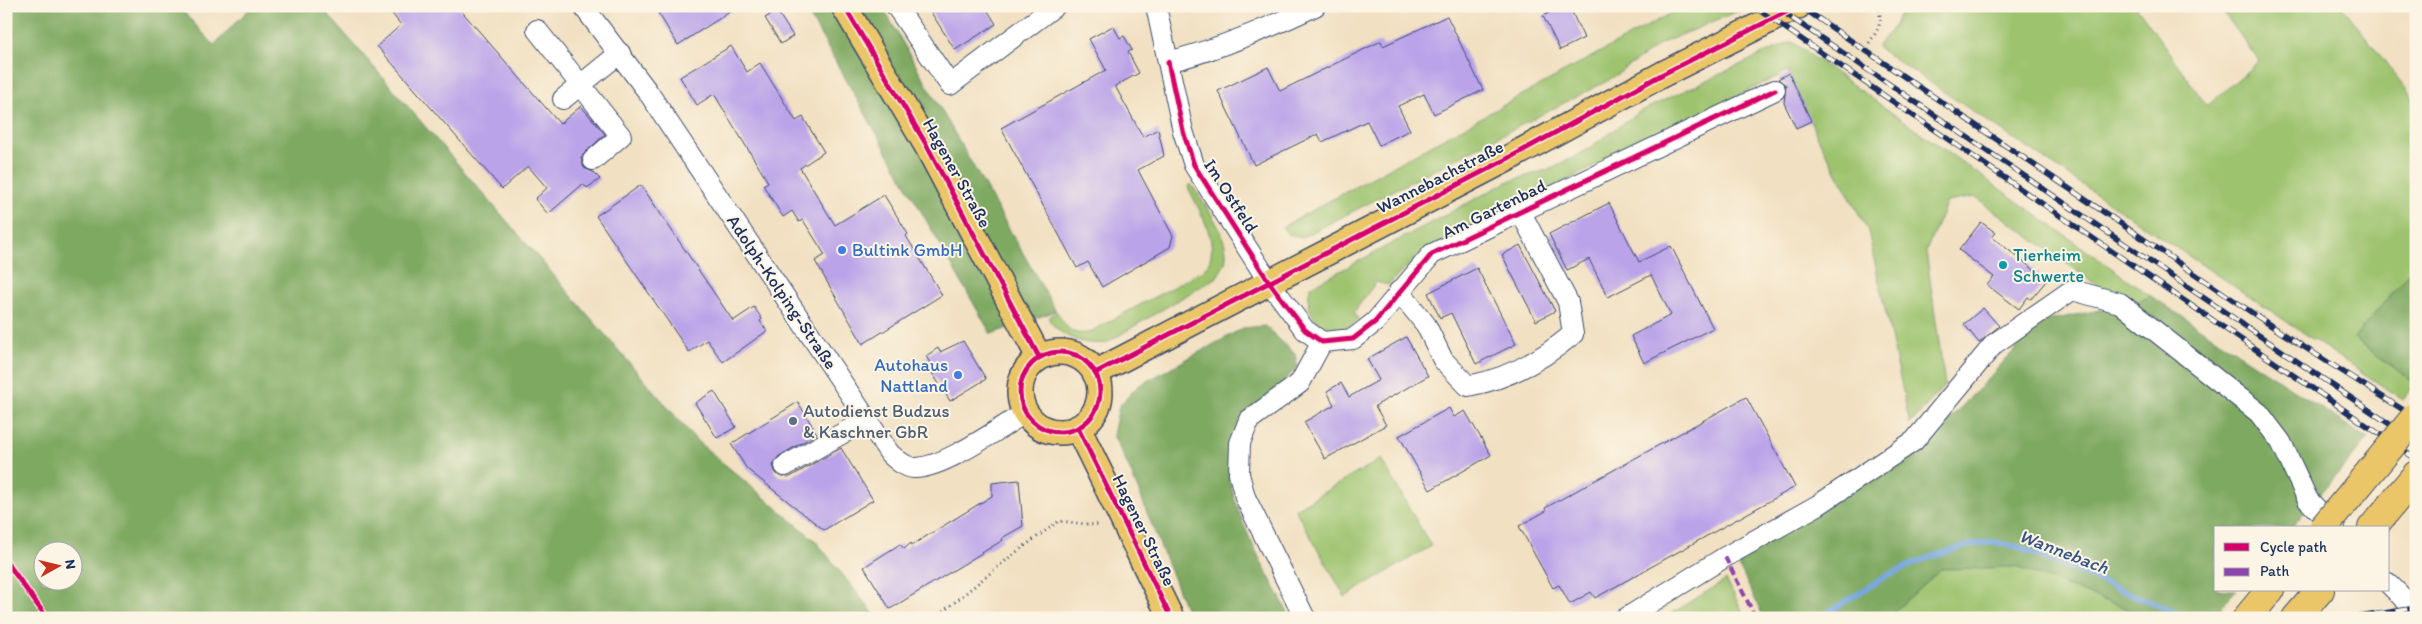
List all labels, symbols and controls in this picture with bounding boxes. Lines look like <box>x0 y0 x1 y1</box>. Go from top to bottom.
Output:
street label: Hagener Straße <box>918 114 996 232</box>
street label: Wannebachstraße <box>1373 136 1507 218</box>
street label: Im Ostfeld <box>1199 155 1263 237</box>
street label: Am Gartenbad <box>1438 174 1550 244</box>
street label: Adolph-Kolping-Straße <box>722 211 842 373</box>
place label: Bultink GmbH <box>852 239 962 261</box>
marker: Bultink GmbH <box>836 244 848 256</box>
place label: Tierheim Schwerte <box>2013 244 2084 287</box>
marker: Tierheim Schwerte <box>1997 259 2009 271</box>
place label: Autohaus Nattland <box>874 354 948 397</box>
marker: Autohaus Nattland <box>952 369 964 381</box>
place label: Autodienst Budzus & Kaschner GbR <box>803 400 950 443</box>
marker: Autodienst Budzus & Kaschner GbR <box>787 415 799 427</box>
street label: Hagener Straße <box>1107 470 1181 590</box>
water label: Wannebach <box>2016 524 2112 579</box>
legend <box>2214 526 2390 592</box>
text: Cycle path <box>2260 538 2327 556</box>
north arrow <box>32 542 82 592</box>
text: N <box>61 558 79 570</box>
text: Path <box>2260 562 2289 580</box>

